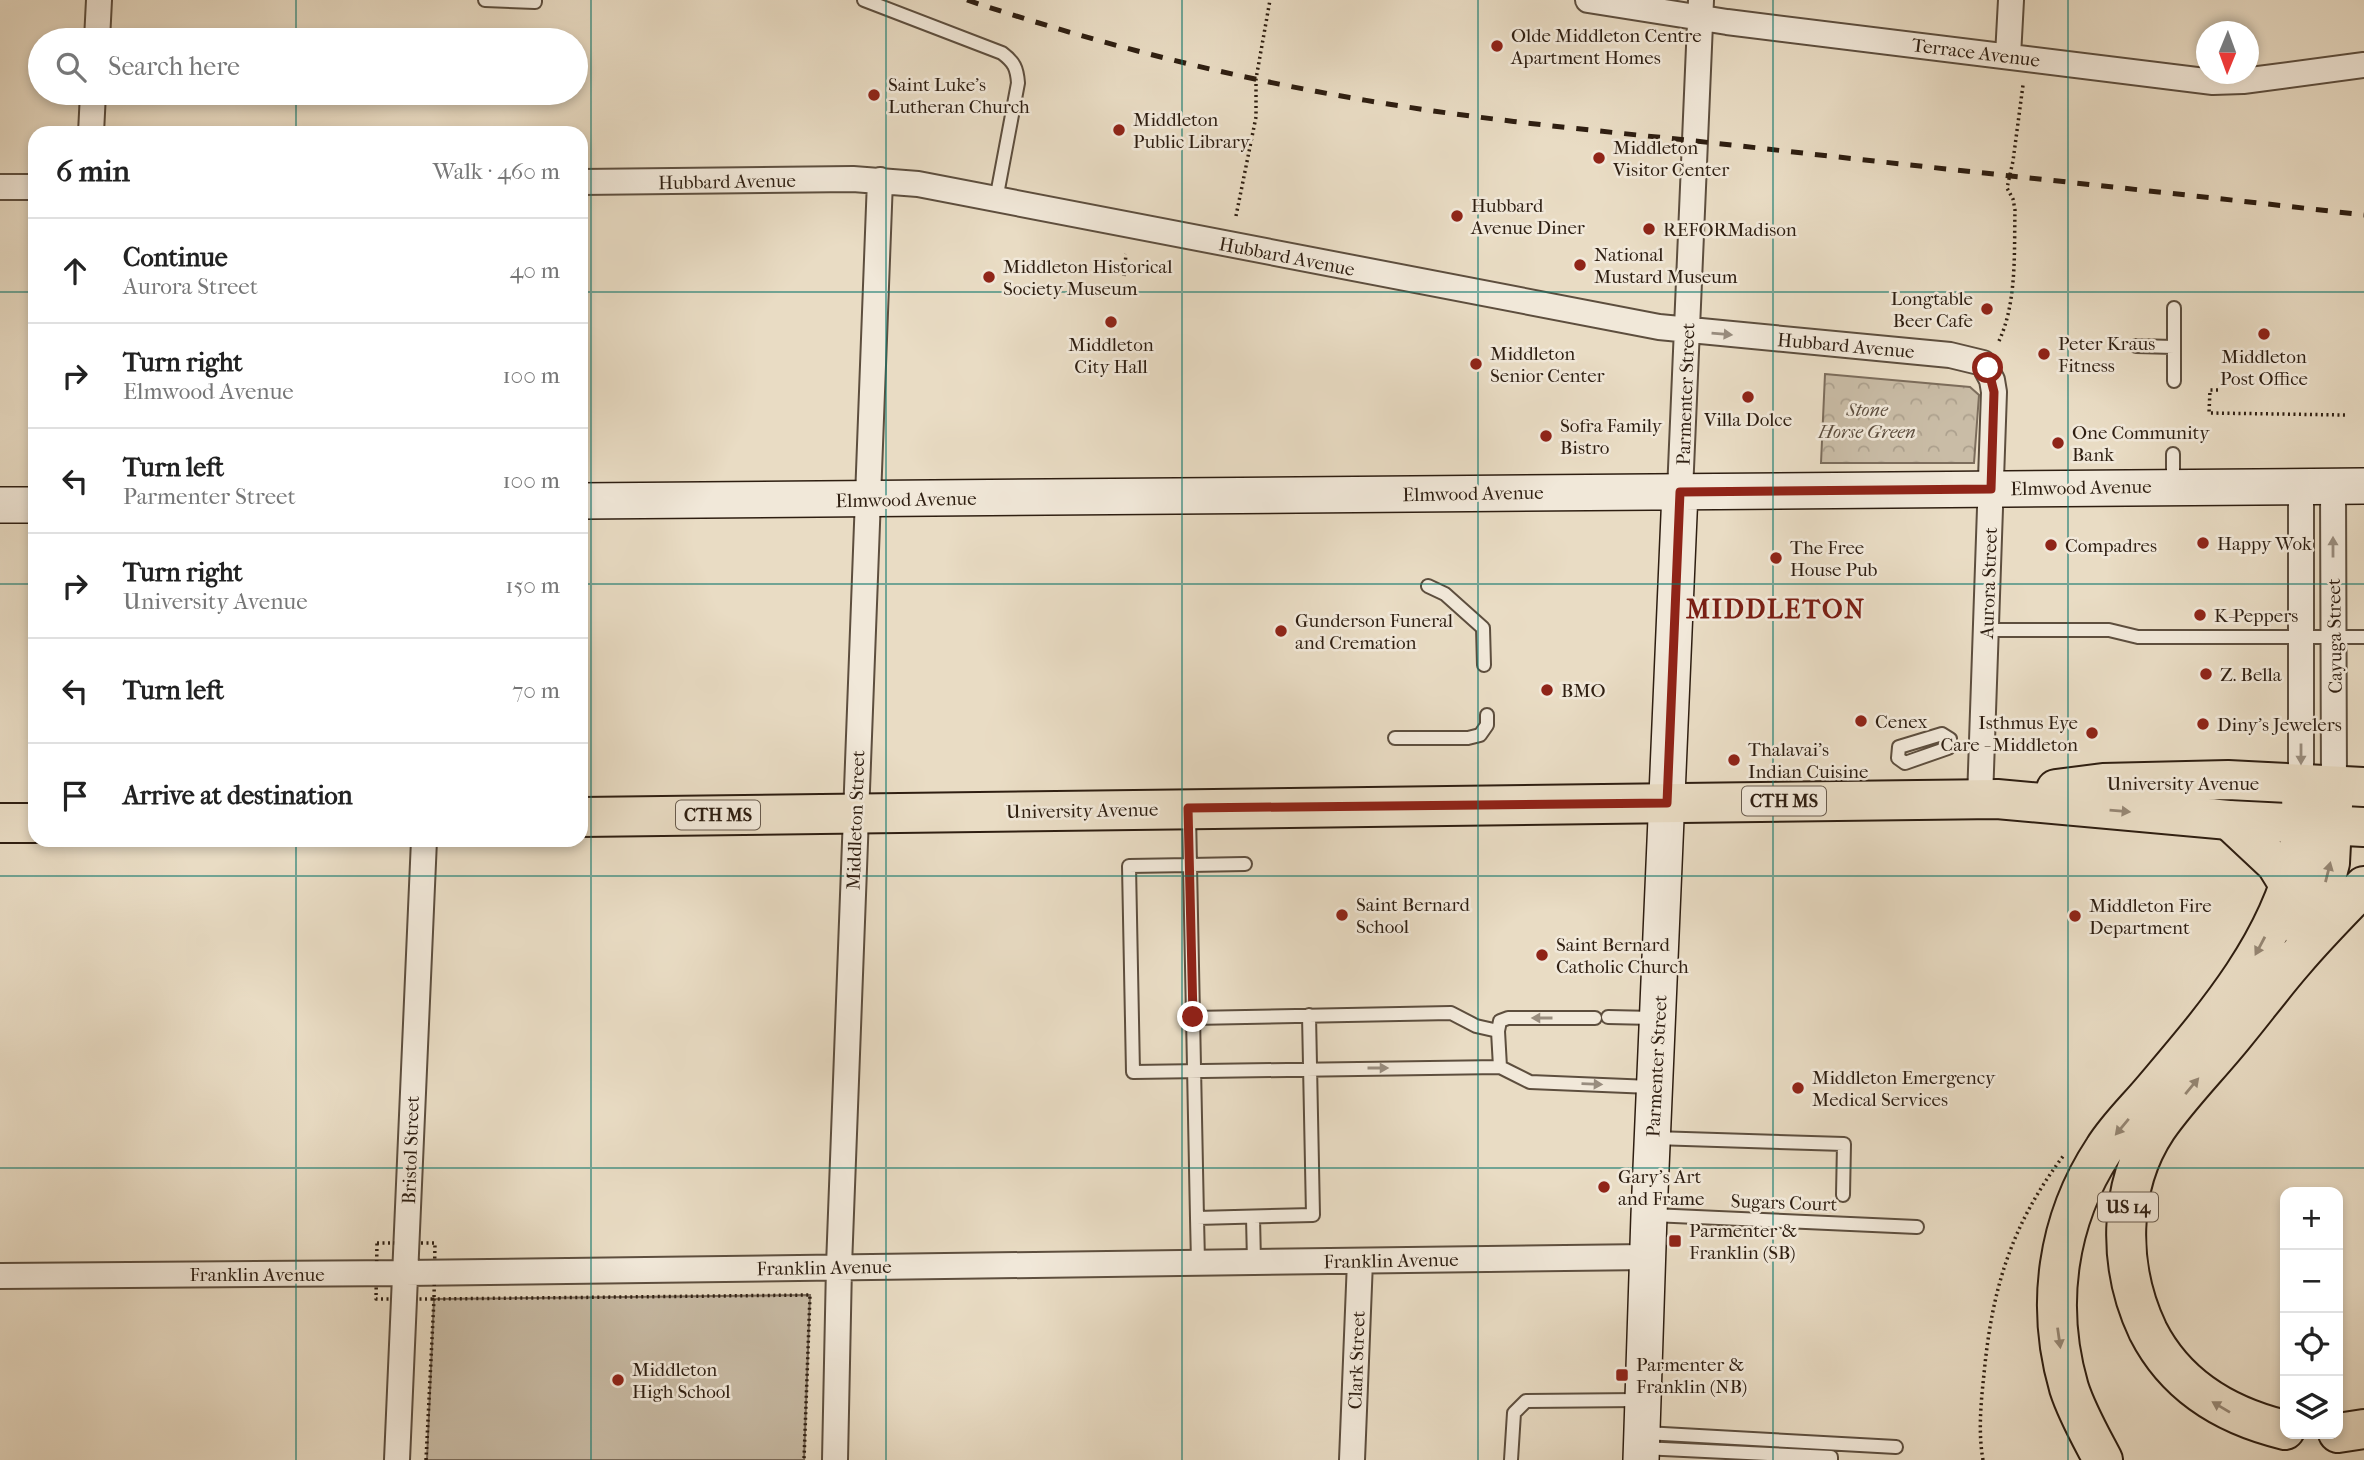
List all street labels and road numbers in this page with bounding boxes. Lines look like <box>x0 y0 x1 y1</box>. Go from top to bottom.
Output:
street label: Terrace Avenue <box>1911 34 2041 72</box>
street label: Hubbard Avenue <box>658 170 796 194</box>
street label: Hubbard Avenue <box>1217 233 1357 281</box>
street label: Parmenter Street <box>1673 322 1699 466</box>
street label: Hubbard Avenue <box>1776 329 1915 363</box>
street label: Elmwood Avenue <box>2010 476 2152 500</box>
street label: Elmwood Avenue <box>1402 482 1544 506</box>
street label: Elmwood Avenue <box>835 488 977 512</box>
street label: Aurora Street <box>1976 527 2002 640</box>
street label: Cayuga Street <box>2323 578 2347 694</box>
street label: Middleton Street <box>843 750 869 890</box>
street label: University Avenue <box>2107 773 2259 795</box>
road number: CTH MS <box>1742 786 1826 816</box>
street label: University Avenue <box>1006 799 1158 823</box>
road number: CTH MS <box>676 800 760 830</box>
street label: Parmenter Street <box>1642 994 1672 1138</box>
street label: Bristol Street <box>398 1095 424 1205</box>
street label: Sugars Court <box>1730 1190 1838 1216</box>
road number: US 14 <box>2098 1192 2158 1222</box>
street label: Franklin Avenue <box>1323 1249 1459 1273</box>
street label: Franklin Avenue <box>756 1256 892 1280</box>
street label: Franklin Avenue <box>189 1264 325 1286</box>
street label: Clark Street <box>1344 1310 1370 1410</box>

